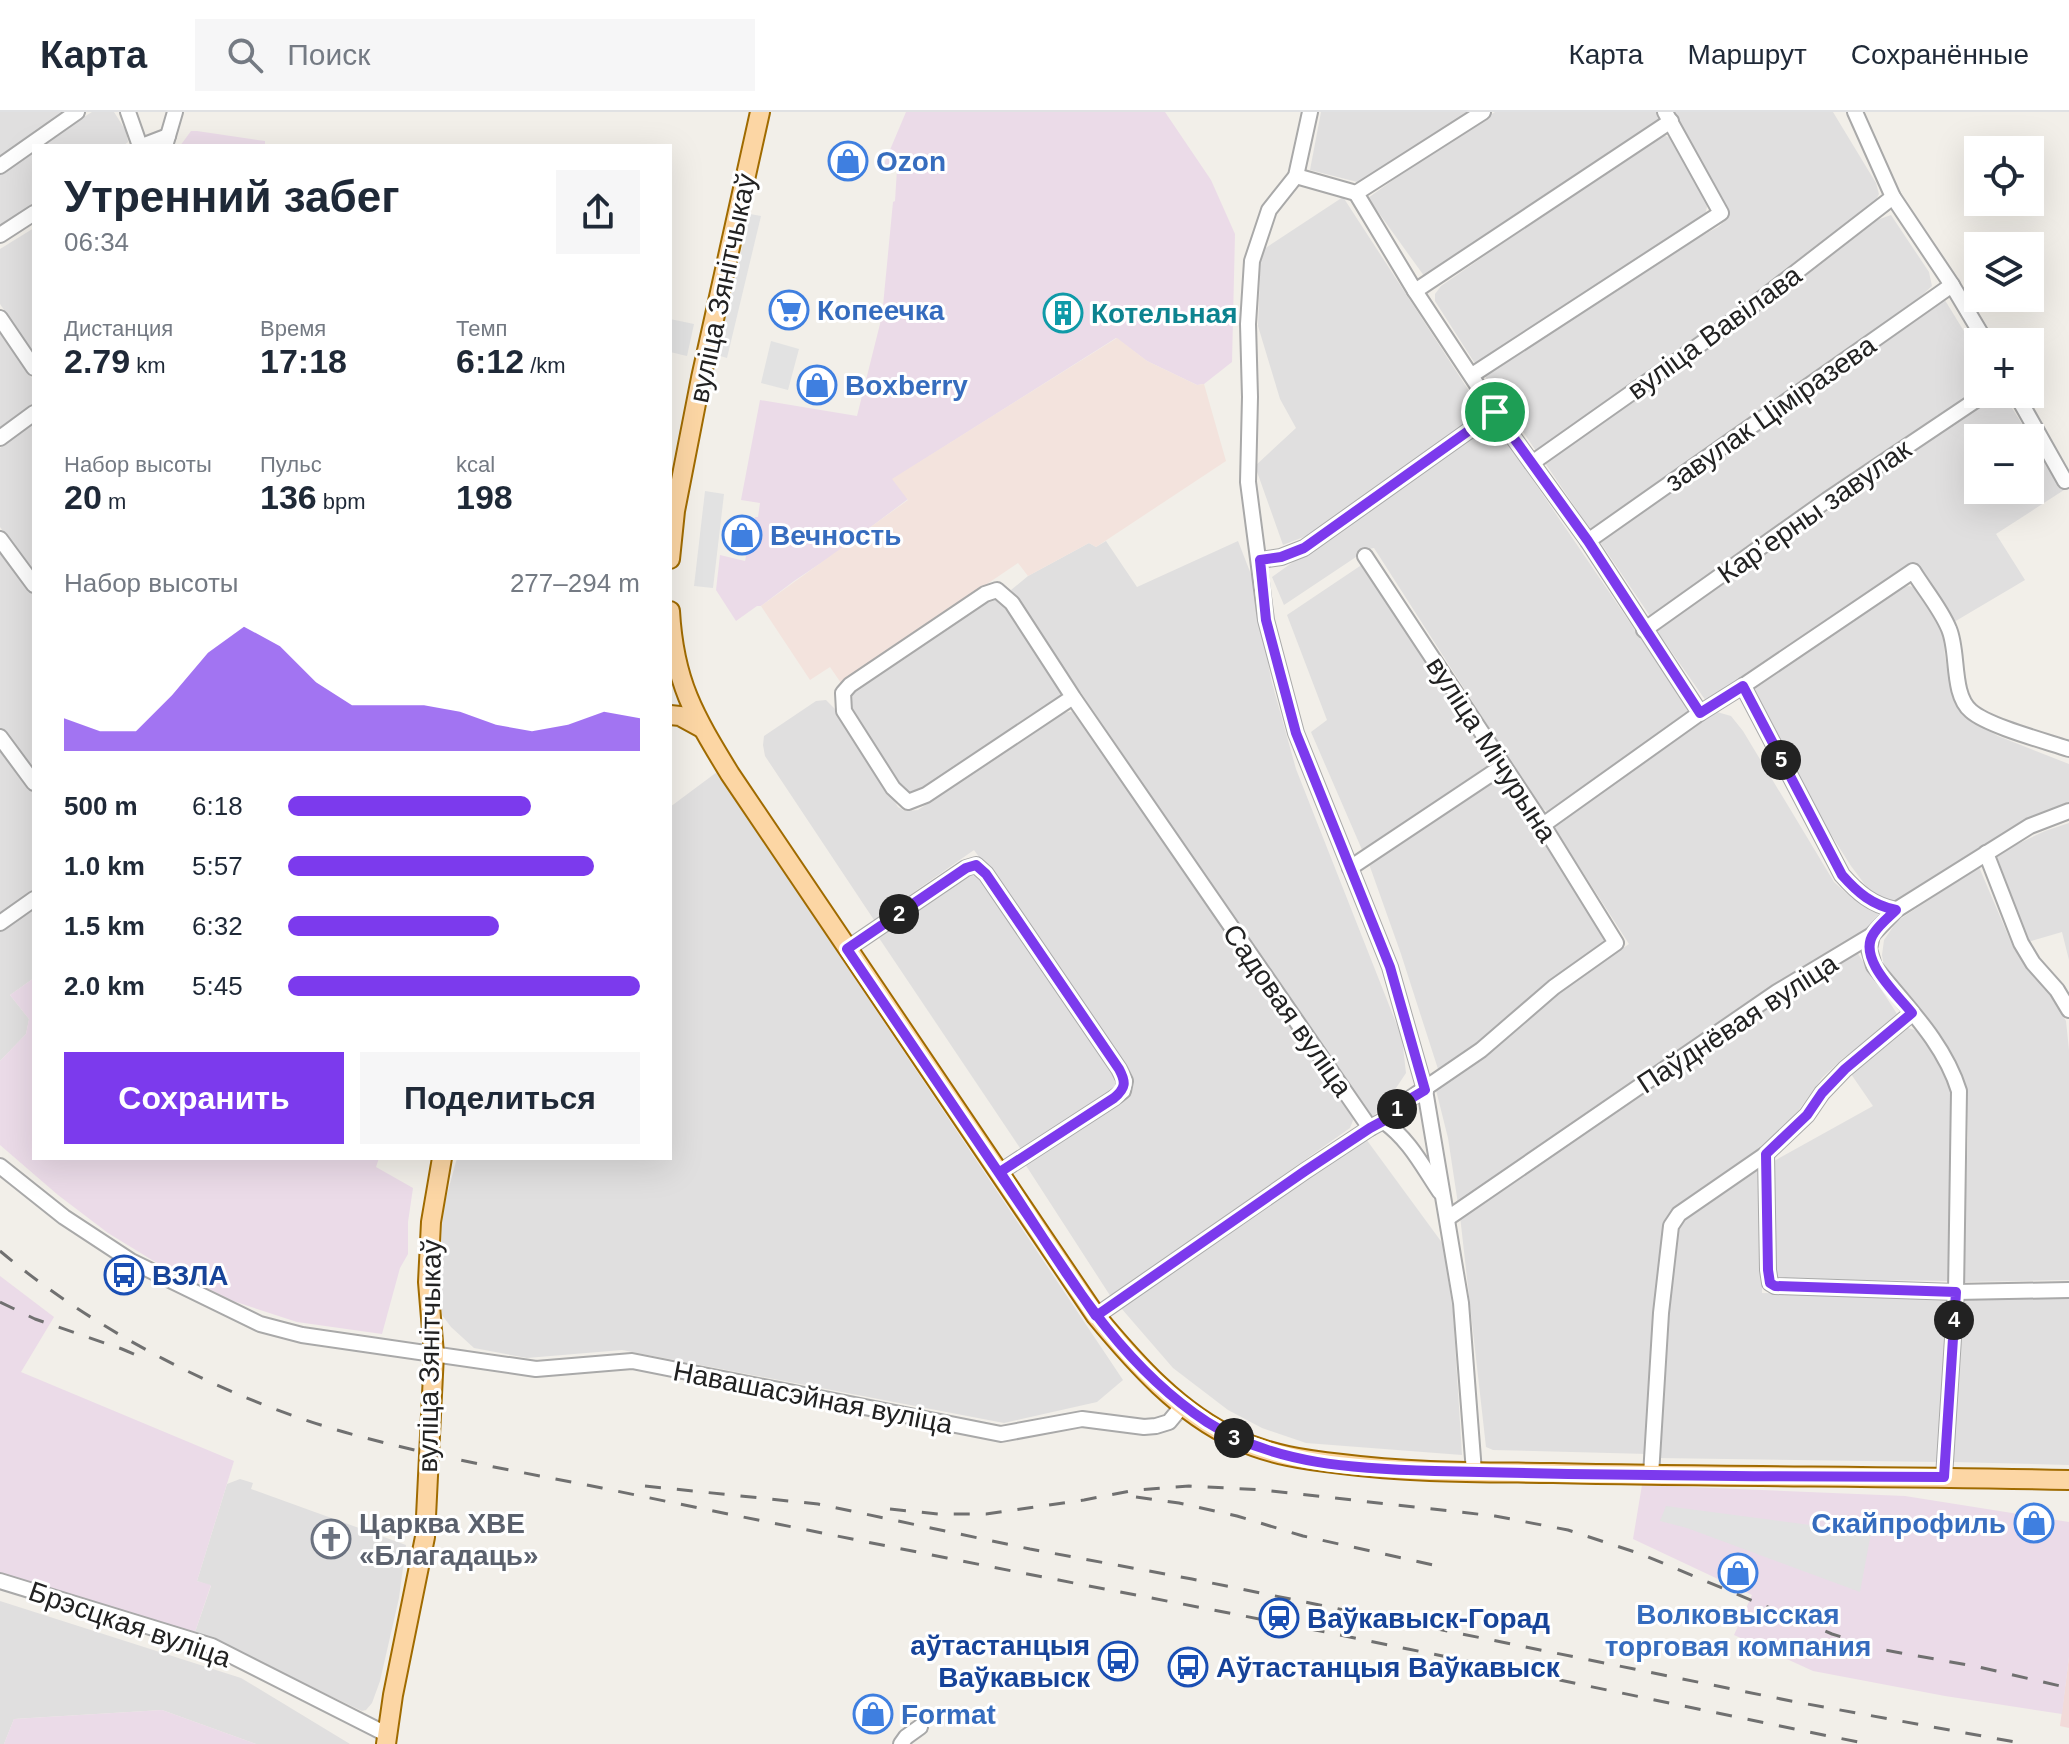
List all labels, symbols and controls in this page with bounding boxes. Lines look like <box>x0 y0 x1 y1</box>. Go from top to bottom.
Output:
search box <box>195 19 755 91</box>
icon: search <box>223 33 267 77</box>
text: Карта <box>40 34 147 76</box>
text: Поиск <box>287 38 370 71</box>
text: Карта <box>1568 39 1643 70</box>
text: Маршрут <box>1687 39 1807 70</box>
text: Сохранённые <box>1851 39 2029 70</box>
map controls <box>1964 136 2044 504</box>
button: locate <box>1964 136 2044 216</box>
shop icon: Ozon <box>827 140 869 182</box>
place label: Ozon <box>876 146 946 177</box>
button: share <box>556 170 640 254</box>
street label: вуліца Зянітчыкаў <box>683 171 762 405</box>
text: Утренний забег <box>64 172 399 221</box>
text: 06:34 <box>64 227 129 257</box>
button: layers <box>1964 232 2044 312</box>
street label: вуліца Вавілава <box>1621 259 1807 406</box>
supermarket icon: Копеечка <box>768 289 810 331</box>
building icon: Котельная <box>1042 292 1084 334</box>
place label: Копеечка <box>817 295 945 326</box>
place label: Котельная <box>1091 298 1238 329</box>
text: Дистанция <box>64 316 173 341</box>
text: Время <box>260 316 326 341</box>
text: Темп <box>456 316 507 341</box>
button: + <box>1964 328 2044 408</box>
street label: завулак Ціміразева <box>1659 329 1882 498</box>
text: 2.79 <box>64 342 130 380</box>
text: 17:18 <box>260 342 347 380</box>
text: 6:12 <box>456 342 524 380</box>
text: km <box>130 353 166 378</box>
text: /km <box>524 353 566 378</box>
shop icon: Boxberry <box>796 364 838 406</box>
place label: Boxberry <box>845 370 968 401</box>
pin <box>1461 378 1529 446</box>
icon: arrive <box>1473 390 1517 434</box>
button: − <box>1964 424 2044 504</box>
street label: Карʼерны завулак <box>1712 433 1917 590</box>
text: Набор высоты <box>64 452 212 477</box>
text: Пульс <box>260 452 322 477</box>
text: kcal <box>456 452 495 477</box>
text: 20 <box>64 478 102 516</box>
text: 136 <box>260 478 317 516</box>
text: 198 <box>456 478 513 516</box>
text: m <box>102 489 126 514</box>
text: bpm <box>317 489 366 514</box>
shop icon: Вечность <box>721 514 763 556</box>
place label: Вечность <box>770 520 902 551</box>
text: Набор высоты <box>64 568 239 598</box>
text: 277–294 m <box>510 568 640 598</box>
street label: вуліца Мічурына <box>1420 651 1563 848</box>
pin: 5 <box>1761 740 1801 780</box>
text: 5 <box>1775 747 1787 772</box>
text: 500 m <box>64 791 138 821</box>
text: 6:18 <box>192 791 243 821</box>
text: 1.0 km <box>64 851 145 881</box>
text: 5:57 <box>192 851 243 881</box>
pin: 2 <box>879 894 919 934</box>
text: 2 <box>893 901 905 926</box>
text: 1.5 km <box>64 911 145 941</box>
text: 6:32 <box>192 911 243 941</box>
street label: Садовая вуліца <box>1217 918 1359 1103</box>
street label: Паўднёвая вуліца <box>1632 947 1843 1100</box>
text: 2.0 km <box>64 971 145 1001</box>
text: 5:45 <box>192 971 243 1001</box>
button: Сохранить <box>64 1052 344 1144</box>
button: Поделиться <box>360 1052 640 1144</box>
pin: 1 <box>1377 1089 1417 1129</box>
text: 1 <box>1391 1096 1403 1121</box>
street label: вуліца Зянітчыкаў <box>412 1239 447 1473</box>
bus stop icon: ВЗЛА <box>103 1254 145 1296</box>
place label: ВЗЛА <box>152 1260 229 1291</box>
pin: 4 <box>1934 1300 1974 1340</box>
text: 4 <box>1948 1307 1960 1332</box>
street label: Навашасэйная вуліца <box>671 1355 956 1440</box>
pin: 3 <box>1214 1418 1254 1458</box>
text: 3 <box>1228 1425 1240 1450</box>
shop icon: Скайпрофиль <box>2013 1502 2055 1544</box>
place label: Царква ХВЕ «Благадаць» <box>359 1508 539 1571</box>
place label: Скайпрофиль <box>1811 1508 2006 1539</box>
church icon: Царква ХВЕ «Благадаць» <box>310 1518 352 1560</box>
shop icon: Волковысская торговая компания <box>1717 1552 1759 1594</box>
street label: Брэсцкая вуліца <box>25 1575 235 1674</box>
station icon: Ваўкавыск-Горад <box>1258 1597 1300 1639</box>
place label: Волковысская торговая компания <box>1605 1599 1871 1662</box>
place label: Ваўкавыск-Горад <box>1307 1603 1550 1634</box>
place label: аўтастанцыя Ваўкавыск <box>910 1630 1091 1693</box>
bus stop icon: аўтастанцыя Ваўкавыск <box>1097 1640 1139 1682</box>
bus stop icon: Аўтастанцыя Ваўкавыск <box>1167 1646 1209 1688</box>
place label: Аўтастанцыя Ваўкавыск <box>1216 1652 1561 1683</box>
shop icon: Format <box>852 1693 894 1735</box>
place label: Format <box>901 1699 996 1730</box>

